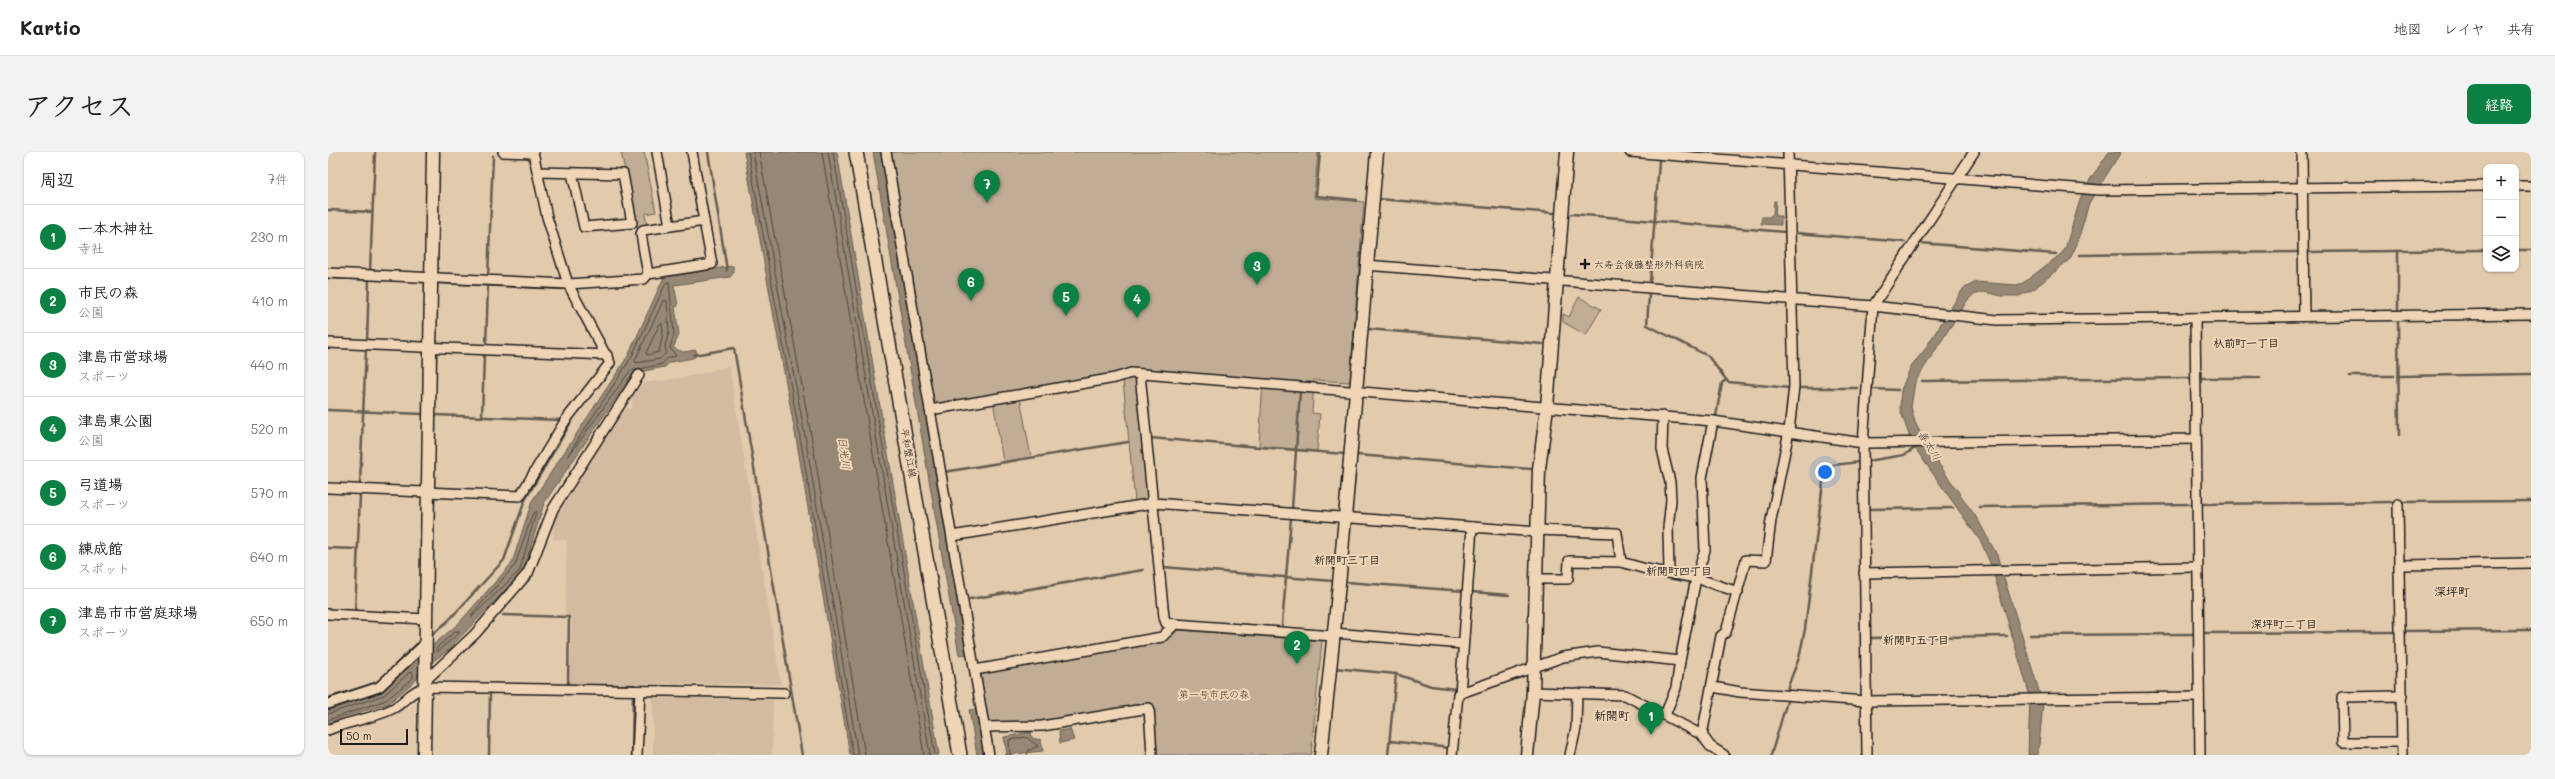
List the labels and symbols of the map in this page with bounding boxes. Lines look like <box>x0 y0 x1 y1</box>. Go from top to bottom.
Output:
pin: 7 <box>974 170 1000 203</box>
pin: 3 <box>1244 252 1270 285</box>
place label: 六寿会後藤整形外科病院 <box>1594 257 1704 271</box>
marker: 六寿会後藤整形外科病院 <box>1579 258 1591 270</box>
pin: 6 <box>958 268 984 301</box>
pin: 5 <box>1053 283 1079 316</box>
pin: 4 <box>1124 285 1150 318</box>
district label: 杁前町一丁目 <box>2213 335 2279 350</box>
street label: 平和蟹江線 <box>898 427 920 479</box>
water label: 善太川 <box>1915 427 1945 463</box>
water label: 日光川 <box>835 436 855 470</box>
your location <box>1815 462 1835 482</box>
district label: 新開町三丁目 <box>1314 552 1380 567</box>
district label: 新開町四丁目 <box>1646 563 1712 578</box>
district label: 深坪町 <box>2434 583 2470 599</box>
district label: 深坪町二丁目 <box>2251 616 2317 631</box>
pin: 2 <box>1284 631 1310 664</box>
district label: 新開町五丁目 <box>1883 632 1949 647</box>
park label: 第一号市民の森 <box>1179 687 1249 701</box>
pin: 1 <box>1638 702 1664 735</box>
district label: 新開町 <box>1594 707 1630 723</box>
scale bar <box>340 727 408 746</box>

